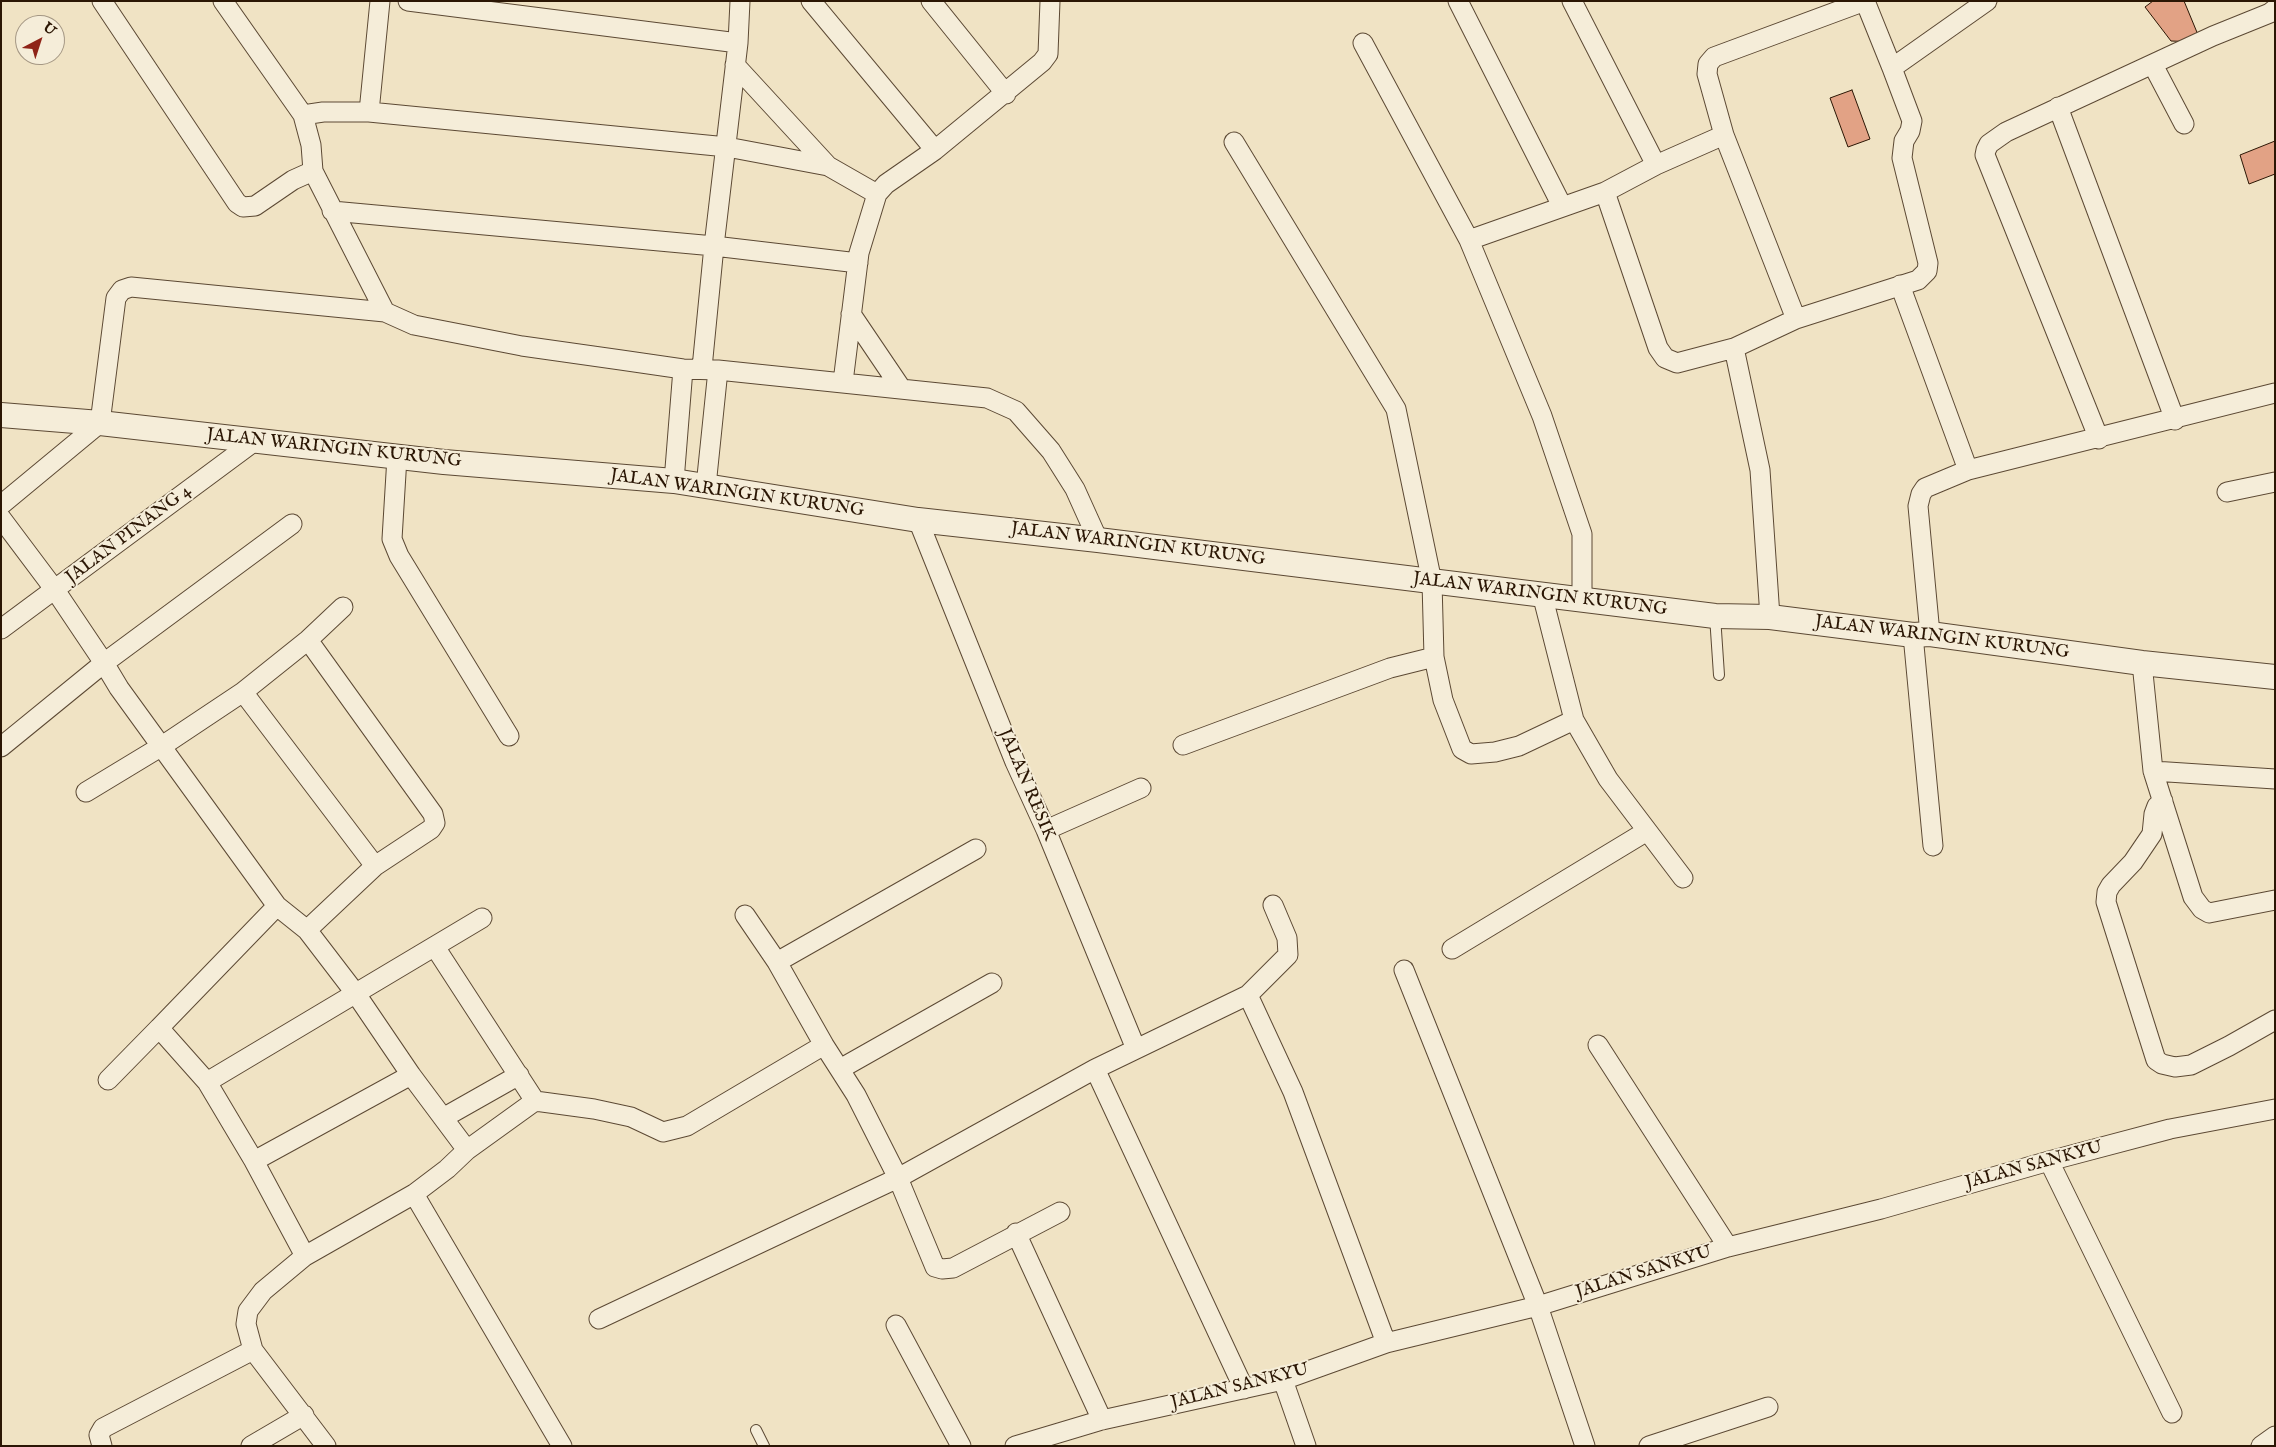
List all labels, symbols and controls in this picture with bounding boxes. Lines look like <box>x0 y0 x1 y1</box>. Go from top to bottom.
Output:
north arrow <box>15 15 65 65</box>
text: U <box>39 19 59 40</box>
street label: JALAN WARINGIN KURUNG <box>206 425 462 473</box>
street label: JALAN WARINGIN KURUNG <box>609 465 865 523</box>
street label: JALAN PINANG 4 <box>62 481 196 589</box>
street label: JALAN WARINGIN KURUNG <box>1010 519 1266 571</box>
street label: JALAN WARINGIN KURUNG <box>1412 569 1668 621</box>
street label: JALAN WARINGIN KURUNG <box>1814 612 2070 664</box>
street label: JALAN RESIK <box>993 726 1059 844</box>
street label: JALAN SANKYU <box>1963 1137 2105 1195</box>
street label: JALAN SANKYU <box>1573 1242 1715 1304</box>
street label: JALAN SANKYU <box>1169 1359 1311 1415</box>

